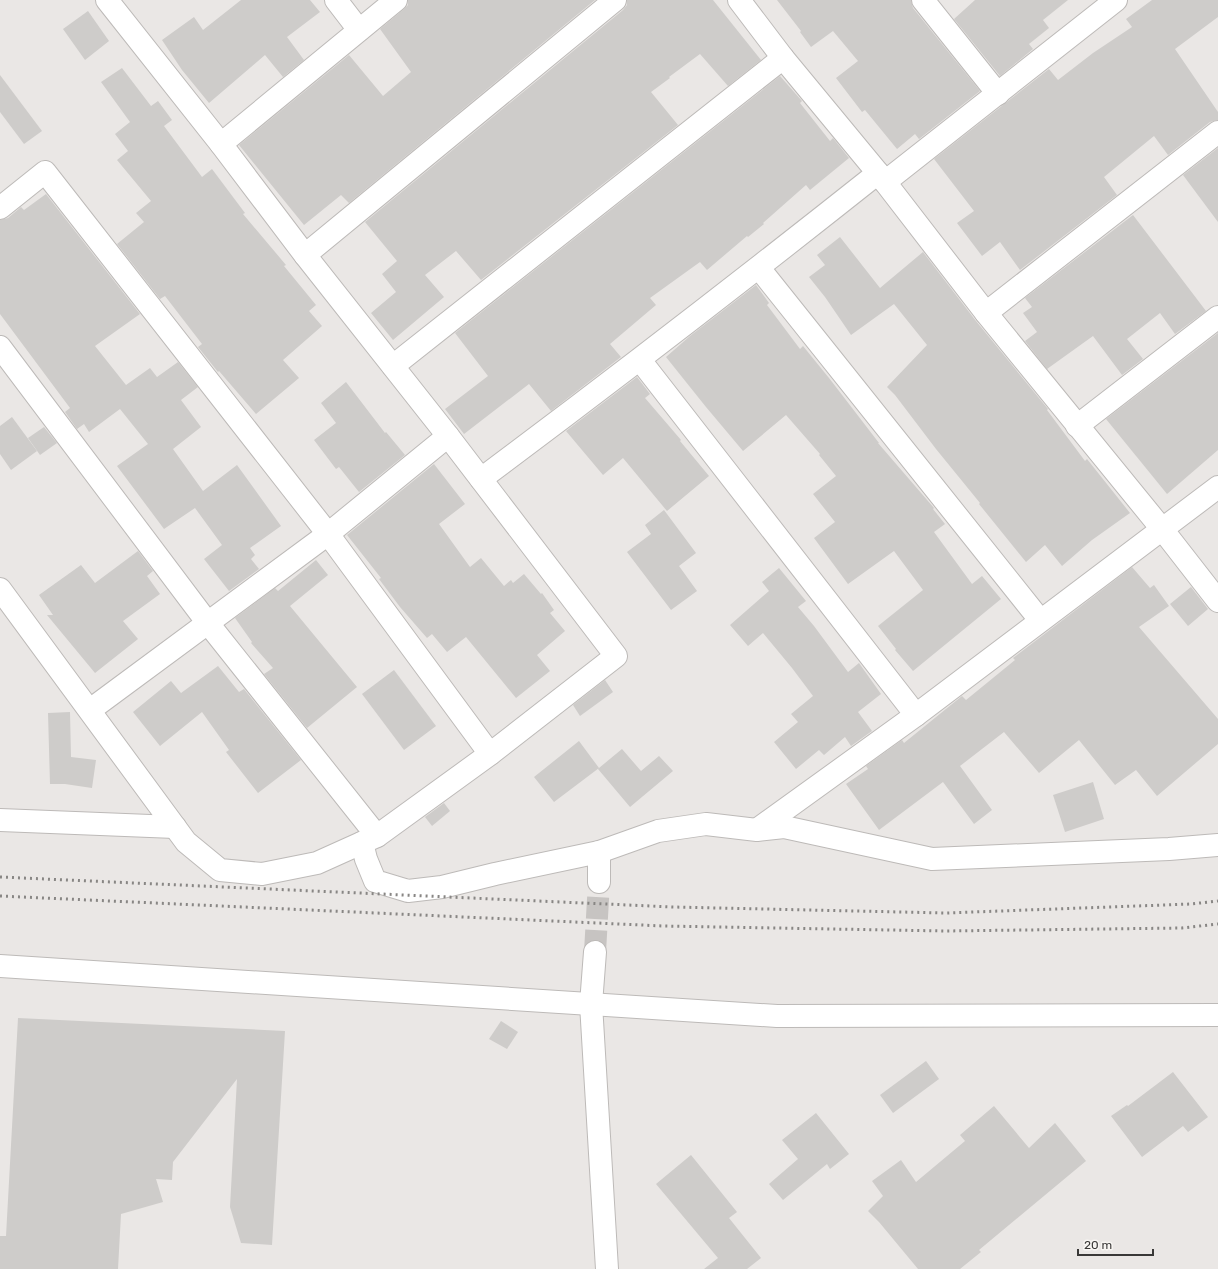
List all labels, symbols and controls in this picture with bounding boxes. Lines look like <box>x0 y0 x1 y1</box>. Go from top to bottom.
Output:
scale bar <box>1078 1231 1153 1257</box>
text: 20 m <box>1084 1238 1112 1252</box>

